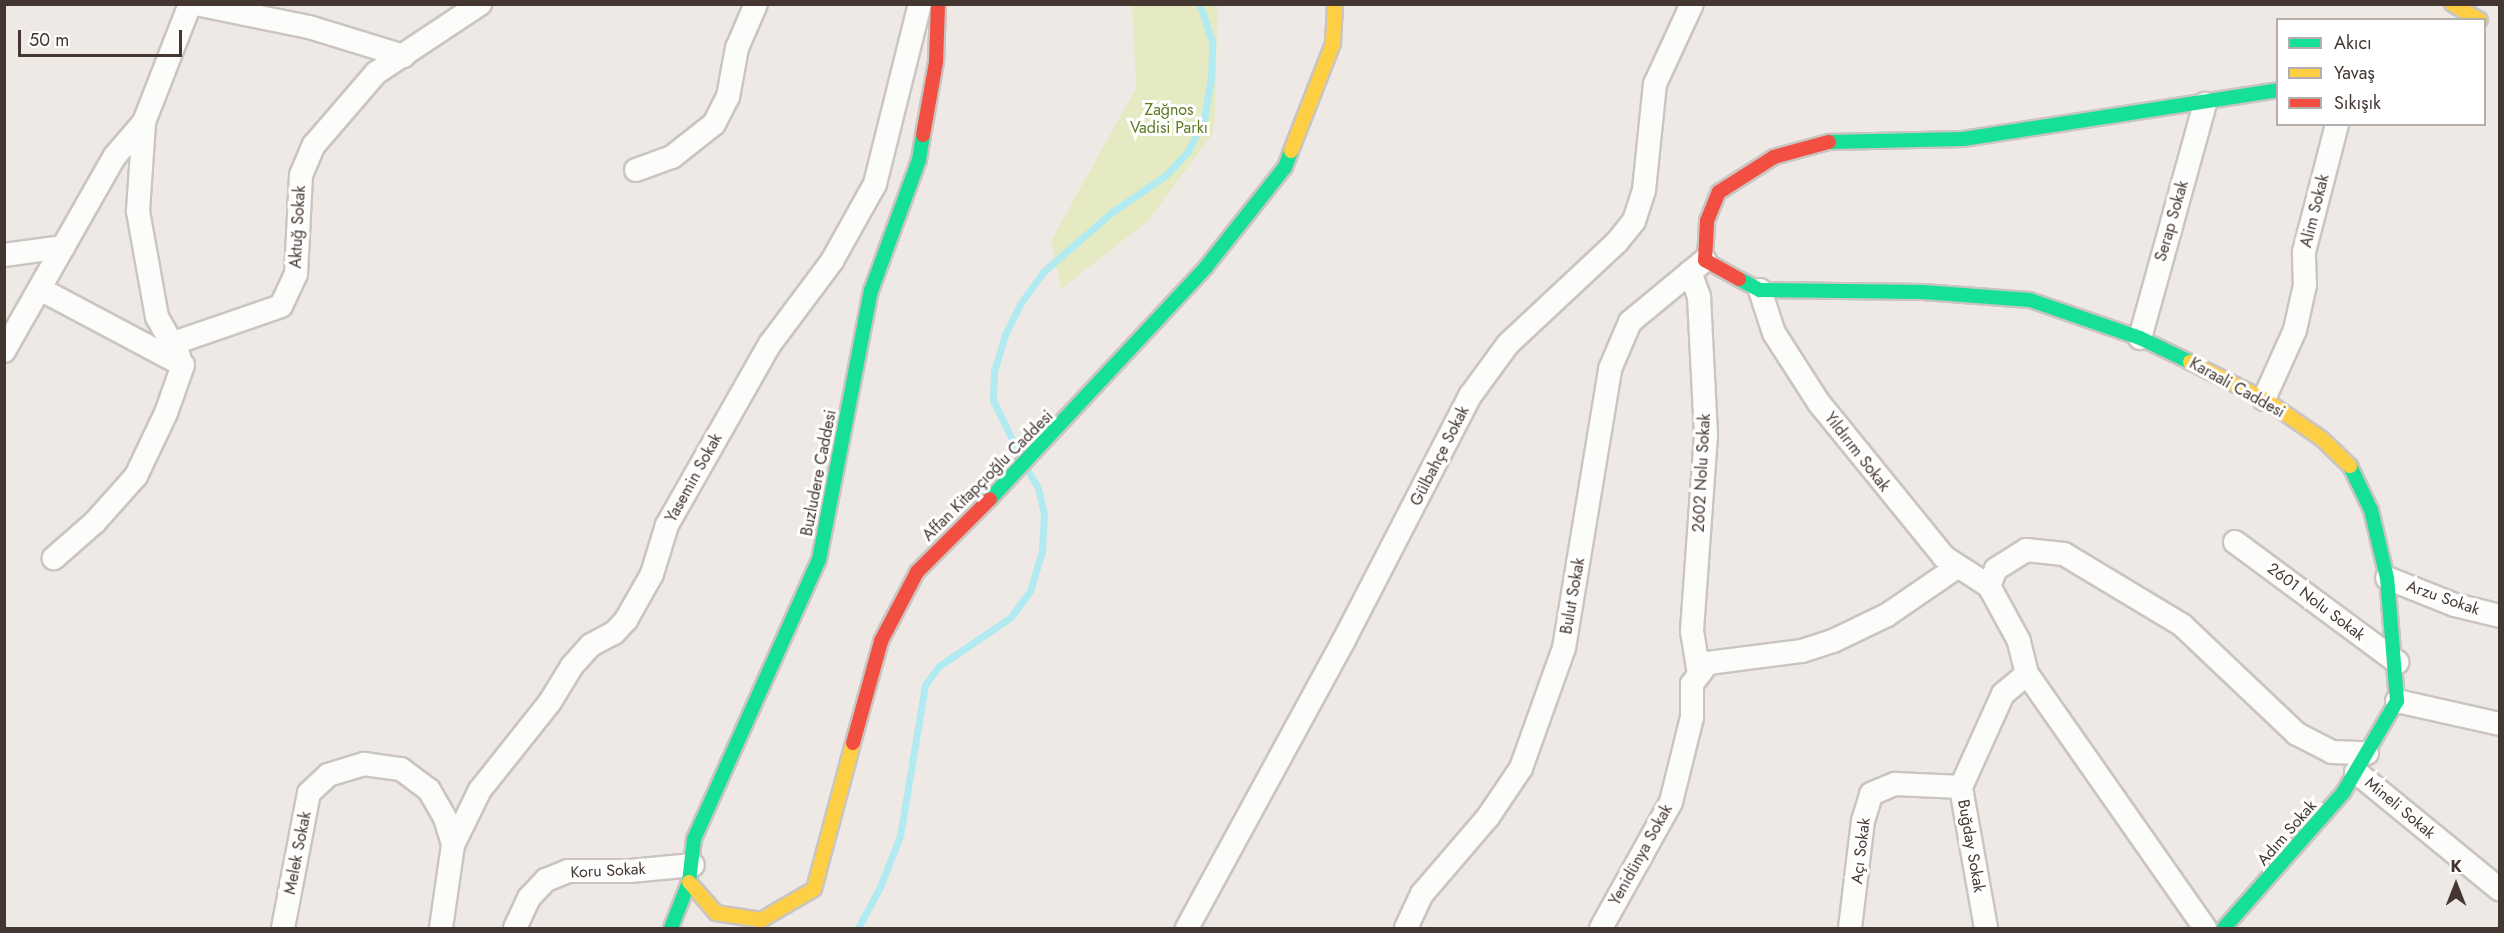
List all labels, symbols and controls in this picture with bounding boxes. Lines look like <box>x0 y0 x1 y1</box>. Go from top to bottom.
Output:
scale bar <box>21 18 184 56</box>
legend <box>2276 18 2486 126</box>
text: 50 m <box>29 27 69 53</box>
text: Akıcı <box>2334 30 2372 56</box>
text: Yavaş <box>2334 60 2375 86</box>
text: Sıkışık <box>2334 90 2381 116</box>
park label: Zağnos Vadisi Parkı <box>1130 100 1208 138</box>
street label: Alim Sokak <box>2297 172 2333 250</box>
street label: Serap Sokak <box>2151 178 2193 264</box>
street label: Aktuğ Sokak <box>286 185 310 269</box>
street label: Karaali Caddesi <box>2186 354 2288 422</box>
street label: Gülbahçe Sokak <box>1407 403 1473 509</box>
street label: Affan Kitapçıoğlu Caddesi <box>919 407 1057 545</box>
street label: Buzludere Caddesi <box>797 408 841 538</box>
street label: Yıldırım Sokak <box>1820 409 1894 495</box>
street label: 2602 Nolu Sokak <box>1689 413 1715 533</box>
street label: Yasemin Sokak <box>662 430 726 526</box>
street label: Bulut Sokak <box>1557 556 1589 636</box>
street label: 2601 Nolu Sokak <box>2263 559 2369 645</box>
street label: Arzu Sokak <box>2404 577 2482 619</box>
street label: Mineli Sokak <box>2361 773 2439 843</box>
street label: Adım Sokak <box>2253 796 2321 870</box>
street label: Buğday Sokak <box>1953 798 1989 894</box>
street label: Yenidünya Sokak <box>1605 801 1677 909</box>
street label: Melek Sokak <box>281 810 315 896</box>
street label: Açı Sokak <box>1847 817 1875 885</box>
north arrow <box>2426 855 2486 915</box>
text: K <box>2450 855 2462 878</box>
street label: Koru Sokak <box>570 859 646 883</box>

